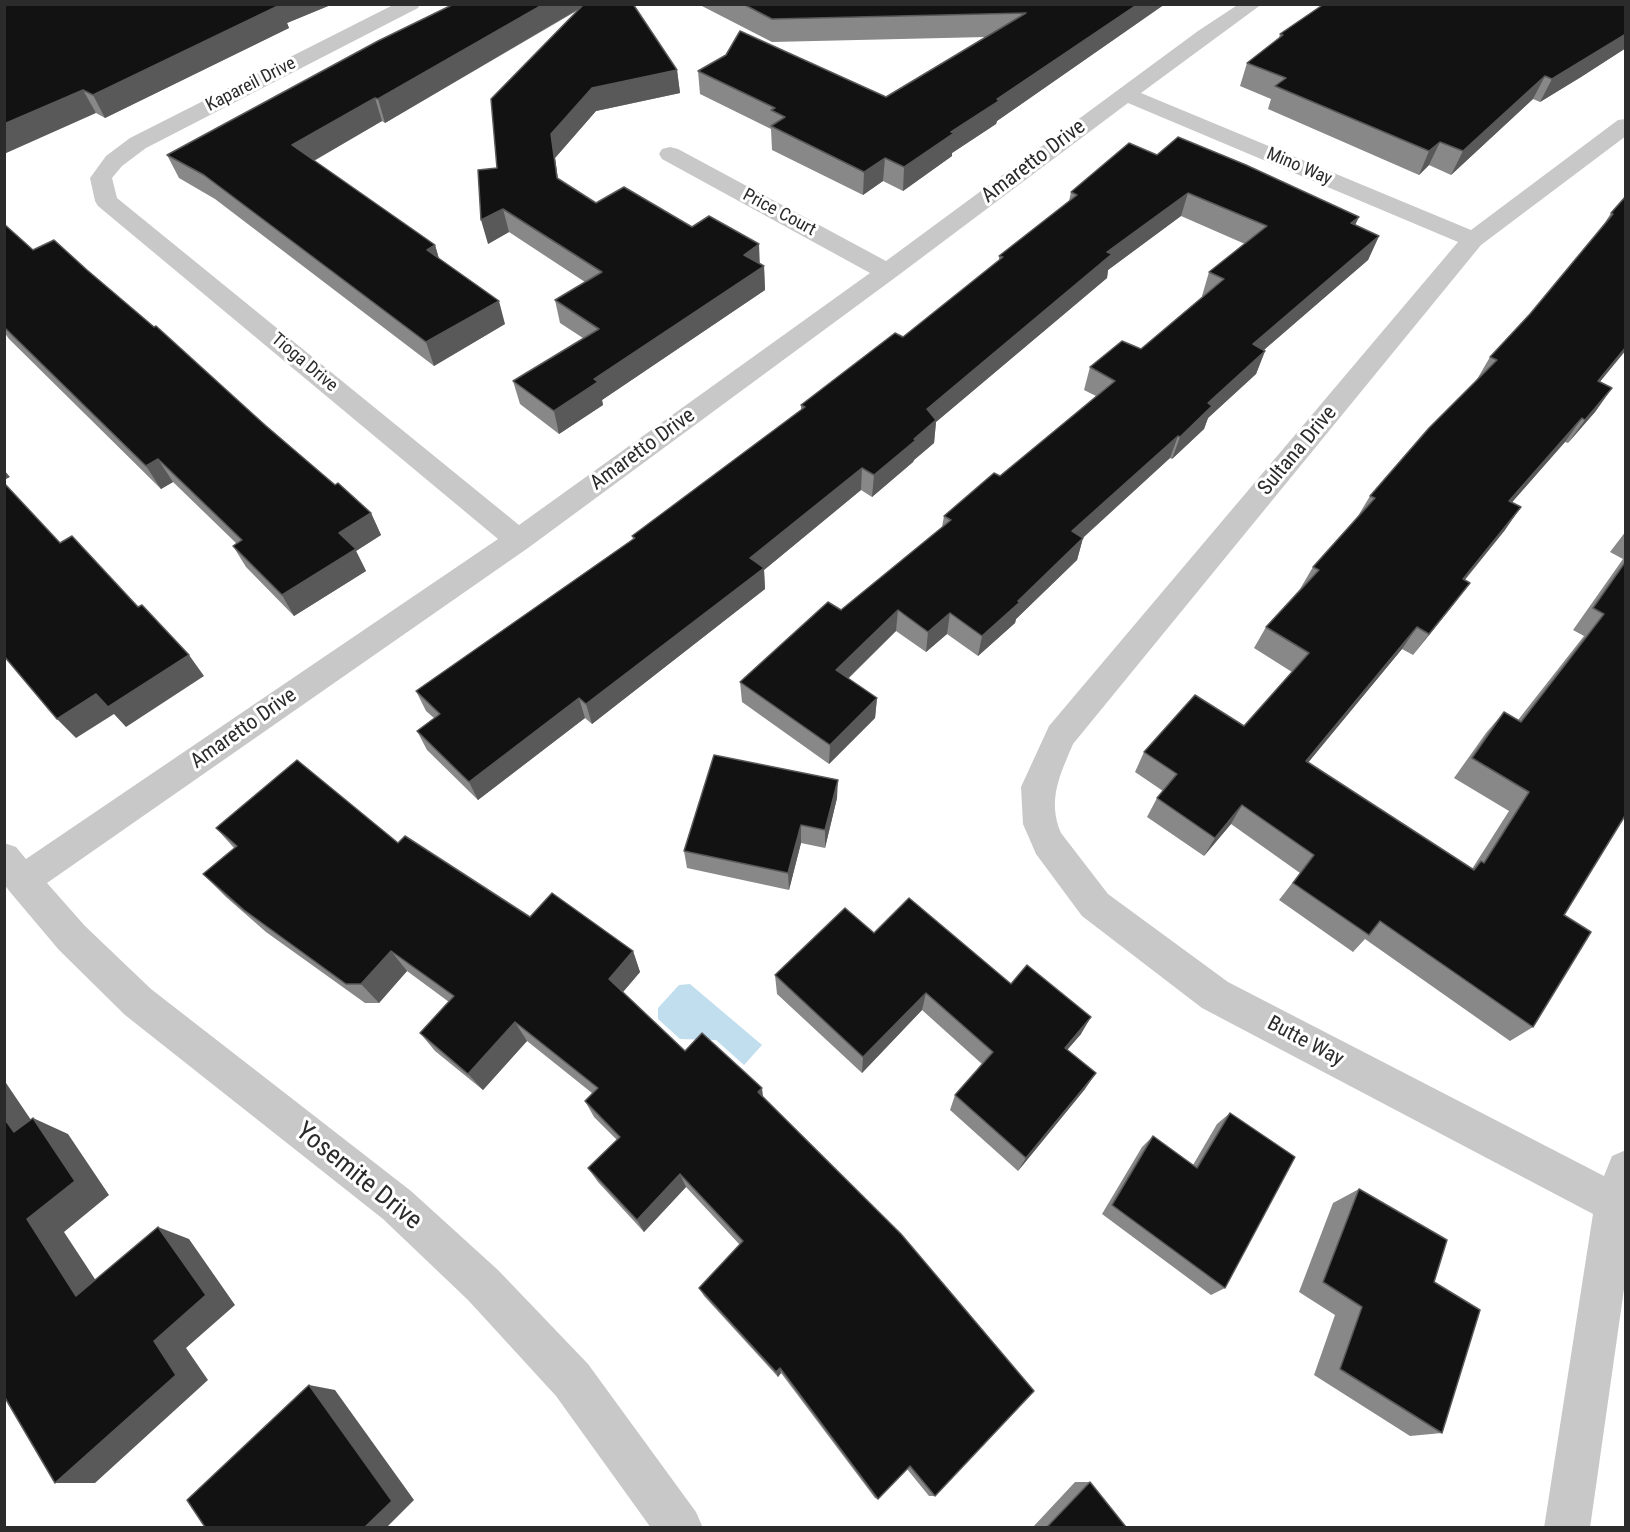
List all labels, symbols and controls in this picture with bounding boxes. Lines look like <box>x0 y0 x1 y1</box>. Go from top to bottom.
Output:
street label: Kapareil Drive <box>202 53 300 117</box>
street label: Amaretto Drive <box>977 115 1091 209</box>
street label: Mino Way <box>1263 144 1335 190</box>
street label: Price Court <box>739 185 819 241</box>
street label: Tioga Drive <box>266 329 342 397</box>
street label: Sultana Drive <box>1253 401 1343 501</box>
street label: Amaretto Drive <box>586 404 700 496</box>
street label: Amaretto Drive <box>186 683 302 775</box>
street label: Butte Way <box>1262 1011 1348 1073</box>
street label: Yosemite Drive <box>289 1117 427 1237</box>

